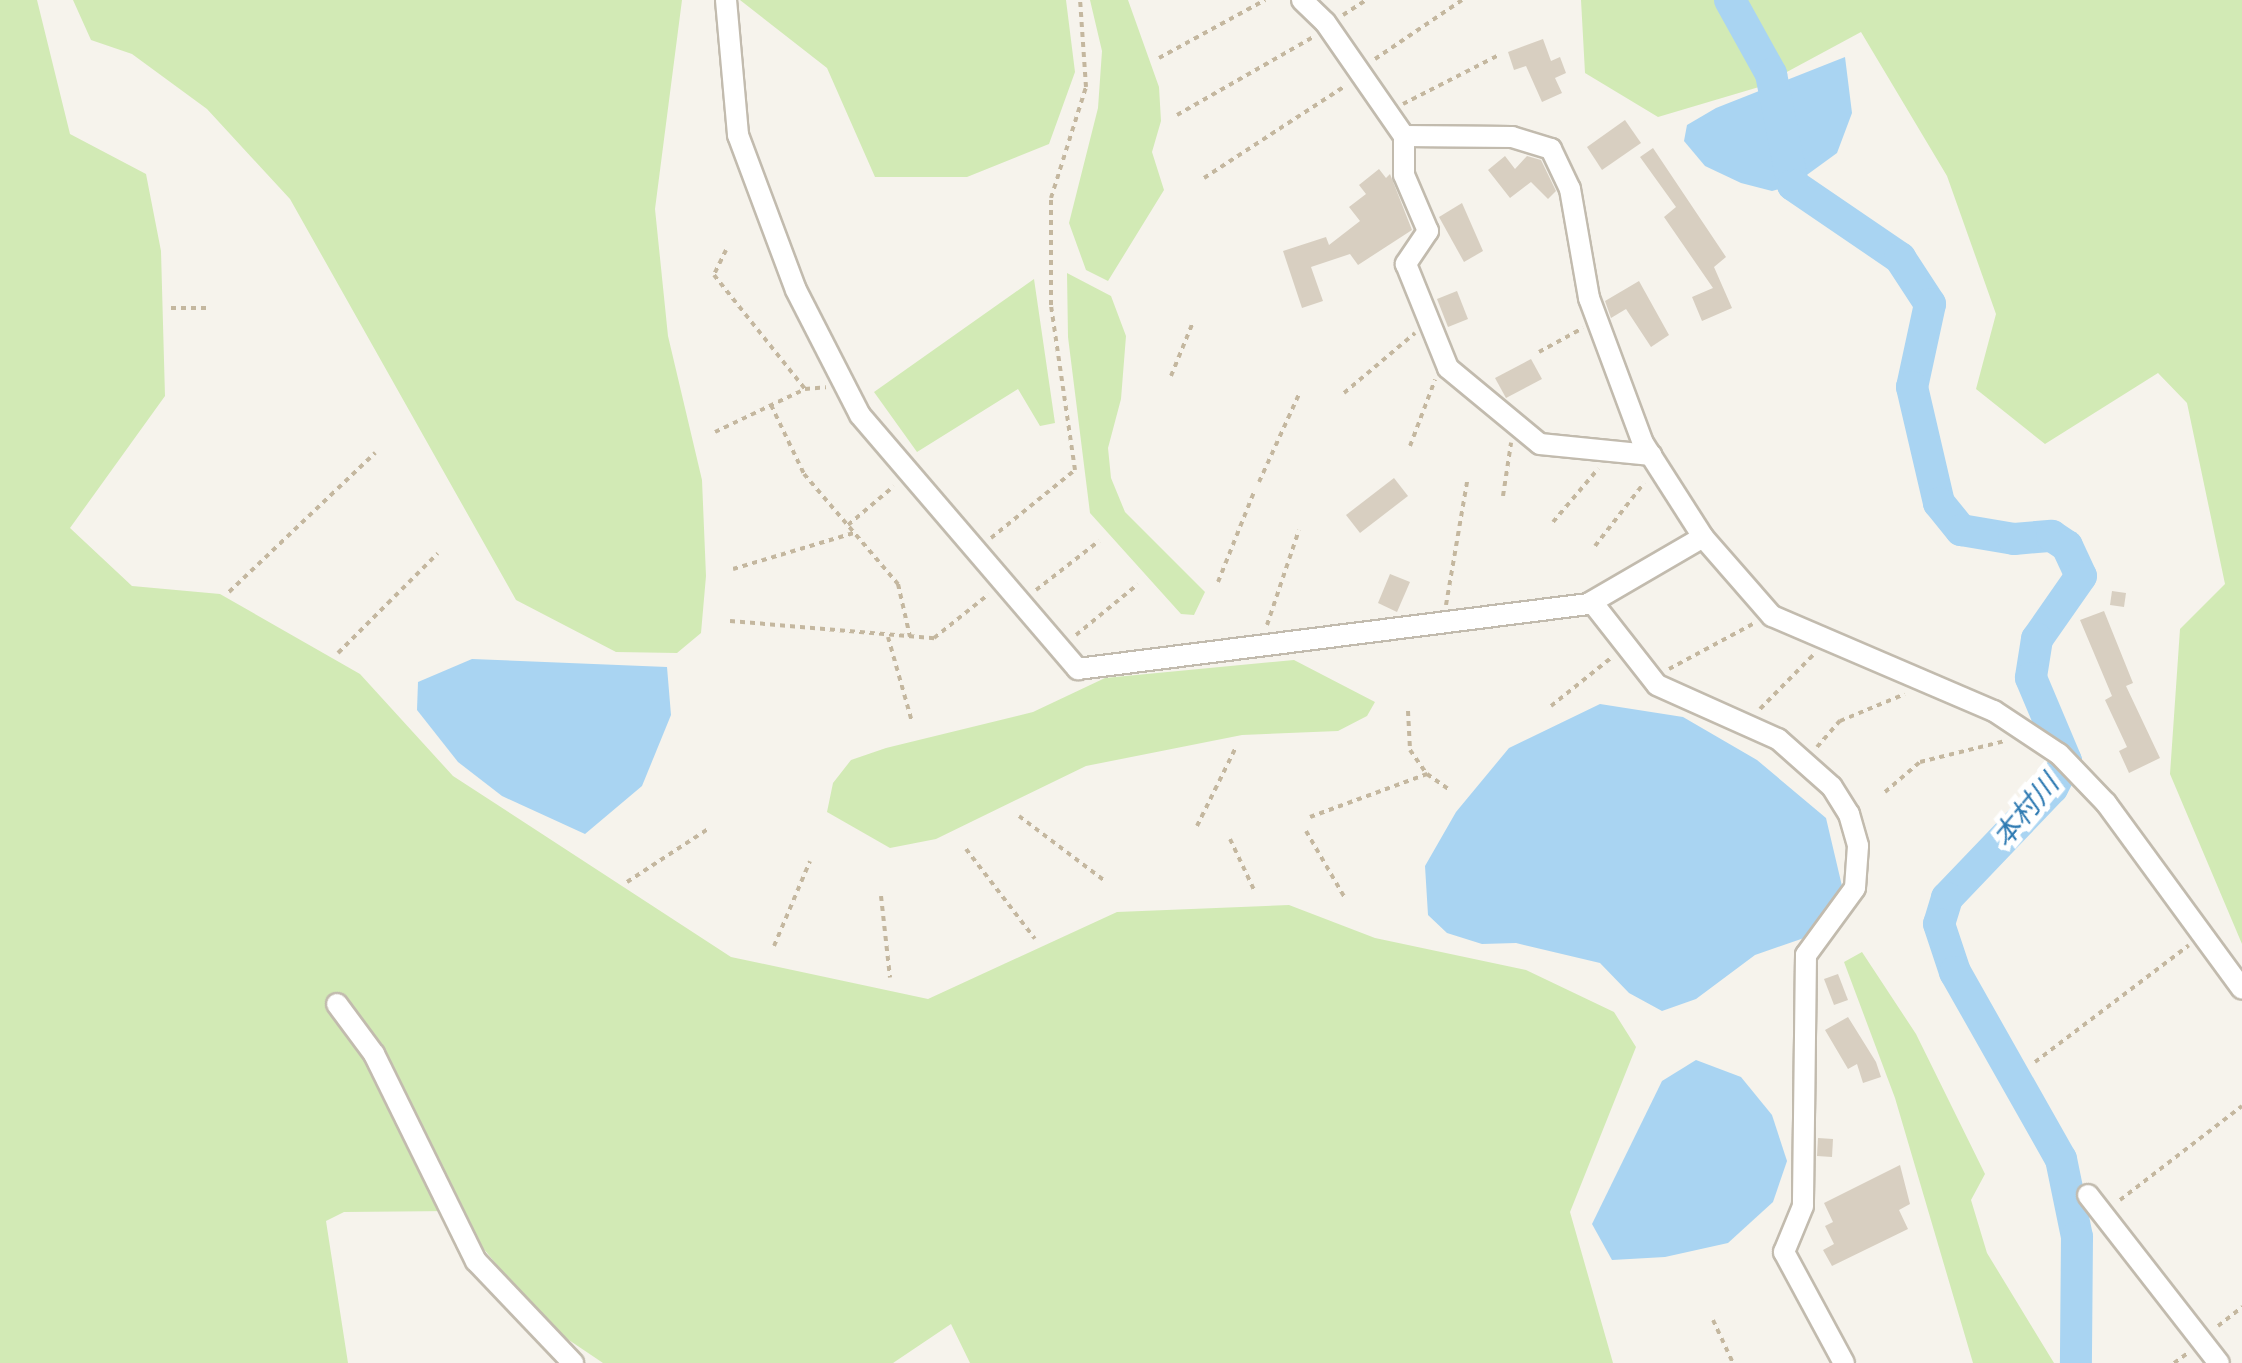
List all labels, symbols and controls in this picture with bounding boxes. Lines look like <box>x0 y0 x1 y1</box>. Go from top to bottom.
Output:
water label: 本村川 <box>1986 768 2066 854</box>

